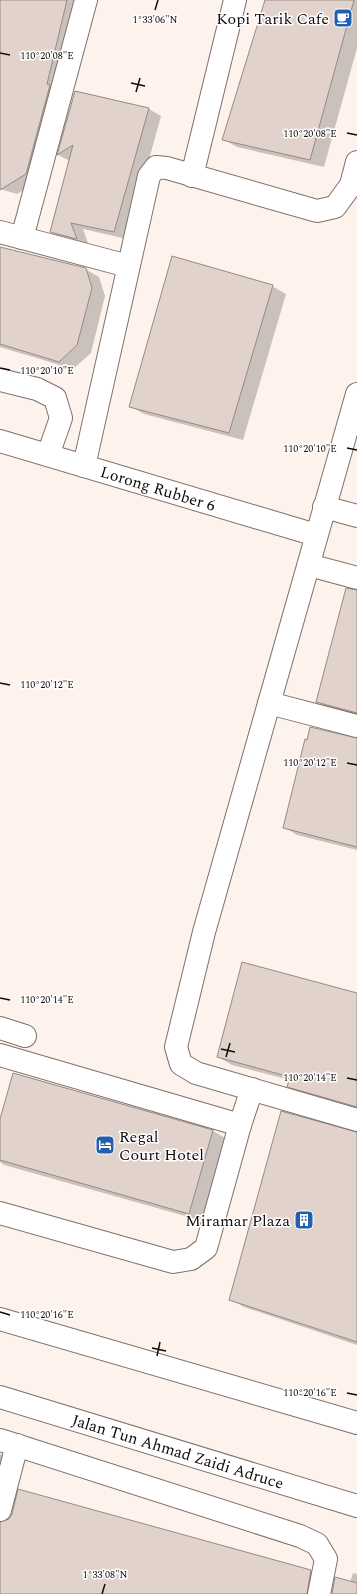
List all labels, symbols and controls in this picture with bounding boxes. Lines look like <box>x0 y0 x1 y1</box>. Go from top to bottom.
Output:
place label: Kopi Tarik Cafe <box>216 7 329 31</box>
cafe icon: Kopi Tarik Cafe <box>332 7 354 29</box>
text: 1°33'06"N <box>133 12 178 28</box>
text: 110°20'08"E <box>20 48 74 64</box>
text: 110°20'08"E <box>283 126 337 142</box>
text: 110°20'10"E <box>20 363 74 379</box>
text: 110°20'10"E <box>283 441 337 457</box>
street label: Lorong Rubber 6 <box>97 460 218 518</box>
text: 110°20'12"E <box>20 677 74 693</box>
text: 110°20'12"E <box>283 755 337 771</box>
text: 110°20'14"E <box>20 992 74 1008</box>
text: 110°20'14"E <box>283 1070 337 1086</box>
place label: Regal Court Hotel <box>119 1125 204 1167</box>
hotel icon: Regal Court Hotel <box>94 1134 116 1156</box>
place label: Miramar Plaza <box>185 1209 290 1233</box>
building icon: Miramar Plaza <box>293 1209 315 1231</box>
text: 110°20'16"E <box>20 1307 74 1323</box>
text: 110°20'16"E <box>283 1385 337 1401</box>
street label: Jalan Tun Ahmad Zaidi Adruce <box>69 1408 287 1496</box>
text: 1°33'08"N <box>83 1567 128 1583</box>

